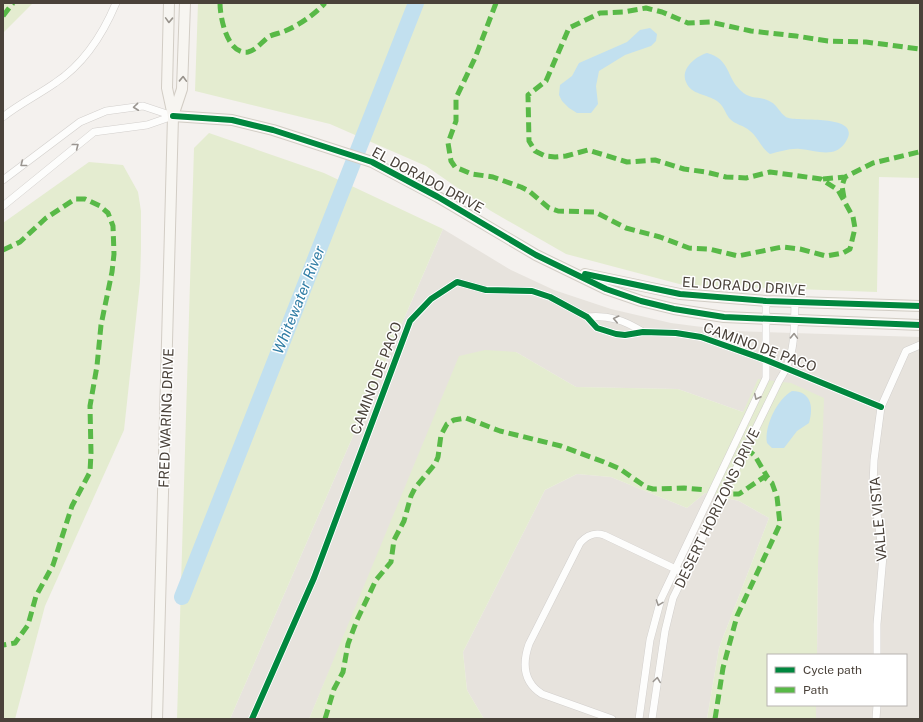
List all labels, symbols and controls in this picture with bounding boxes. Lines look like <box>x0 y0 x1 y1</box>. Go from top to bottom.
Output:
one-way arrow <box>164 17 173 23</box>
one-way arrow <box>179 76 187 82</box>
one-way arrow <box>133 103 139 112</box>
one-way arrow <box>72 143 79 150</box>
street label: EL DORADO DRIVE <box>369 144 487 216</box>
one-way arrow <box>20 160 27 167</box>
water label: Whitewater River <box>269 243 328 356</box>
street label: EL DORADO DRIVE <box>681 274 807 298</box>
one-way arrow <box>613 315 620 323</box>
street label: CAMINO DE PACO <box>347 319 405 437</box>
street label: CAMINO DE PACO <box>701 319 819 375</box>
one-way arrow <box>790 333 798 339</box>
street label: FRED WARING DRIVE <box>156 348 176 488</box>
one-way arrow <box>754 393 762 400</box>
street label: DESERT HORIZONS DRIVE <box>671 425 763 591</box>
street label: VALLE VISTA <box>866 476 890 562</box>
one-way arrow <box>656 600 664 607</box>
legend <box>767 654 907 706</box>
text: Cycle path <box>803 663 862 677</box>
one-way arrow <box>652 677 661 683</box>
text: Path <box>803 683 829 697</box>

